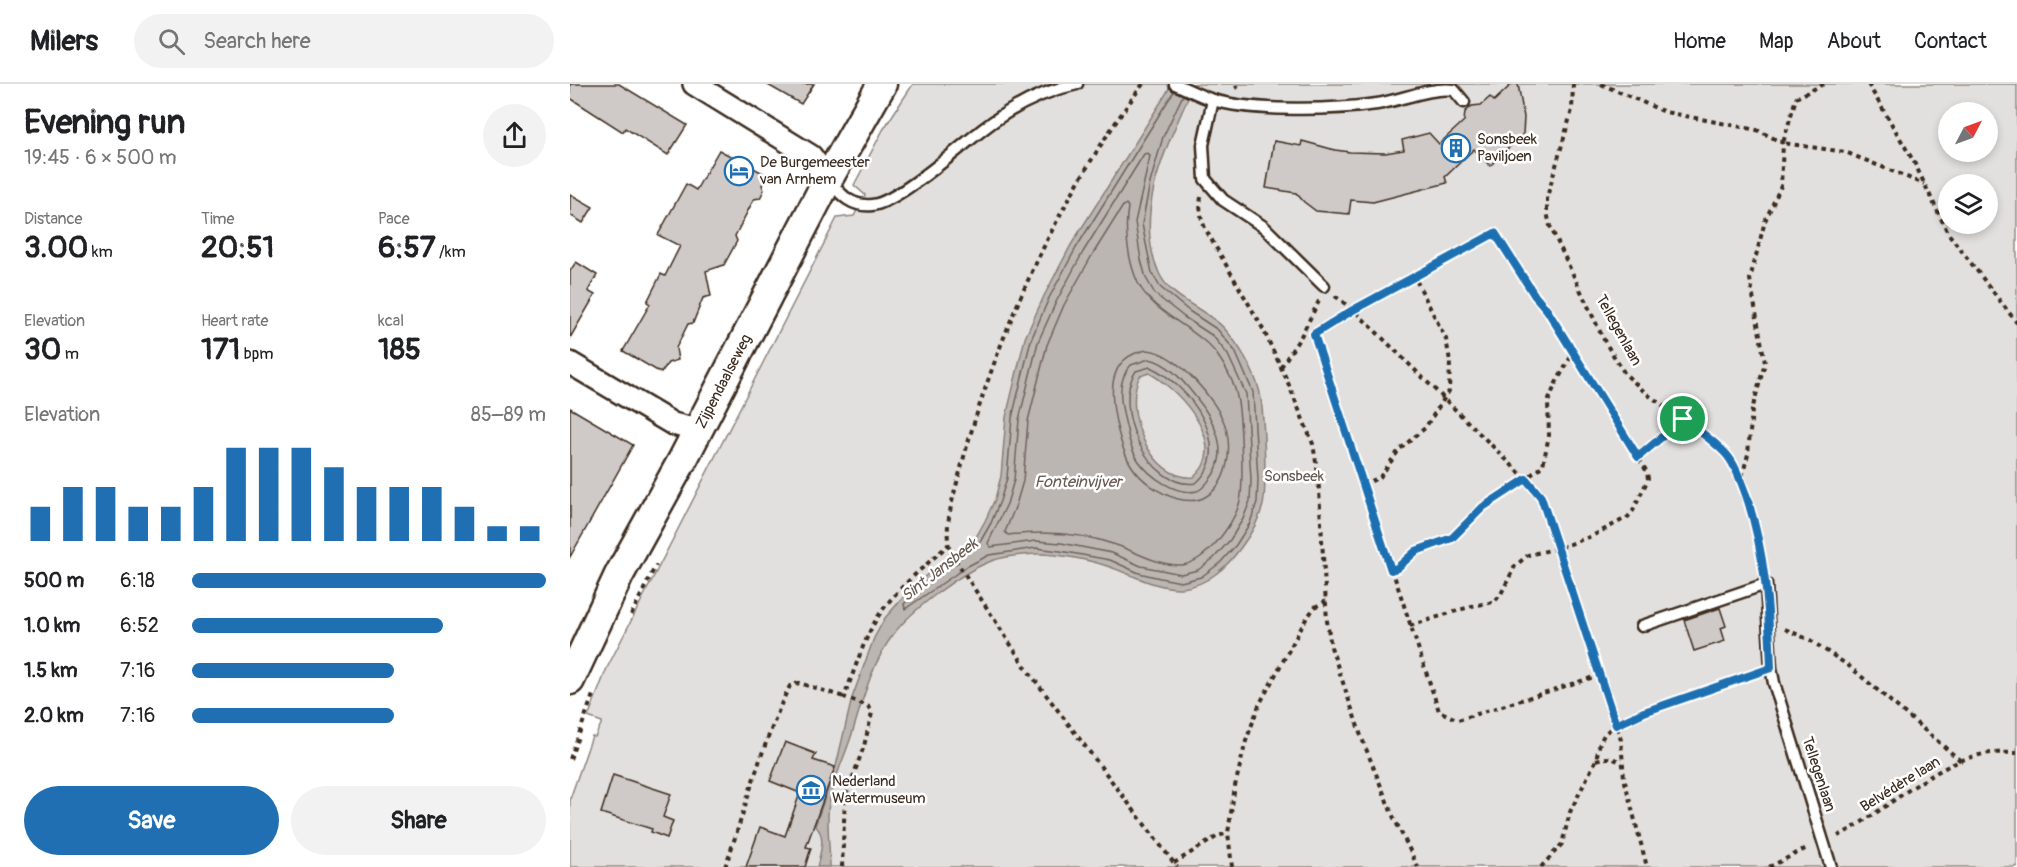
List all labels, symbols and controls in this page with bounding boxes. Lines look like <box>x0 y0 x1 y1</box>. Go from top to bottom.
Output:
search box <box>134 14 554 68</box>
text: Milers <box>30 24 98 59</box>
icon: search <box>155 25 188 58</box>
text: Search here <box>203 27 311 55</box>
text: Home <box>1673 28 1726 55</box>
text: Map <box>1759 28 1794 55</box>
text: About <box>1827 28 1881 55</box>
text: Contact <box>1914 28 1987 55</box>
text: Evening run <box>24 102 185 143</box>
north arrow <box>1938 102 1998 162</box>
map controls <box>1938 102 1998 234</box>
button: share <box>483 104 546 167</box>
place label: Sonsbeek Paviljoen <box>1477 130 1538 166</box>
building icon: Sonsbeek Paviljoen <box>1440 132 1472 164</box>
text: 19:45 · 6 × 500 m <box>24 145 177 170</box>
place label: De Burgemeester van Arnhem <box>759 153 870 189</box>
hotel icon: De Burgemeester van Arnhem <box>723 155 755 187</box>
button: layers <box>1938 174 1998 234</box>
text: Distance <box>24 209 83 229</box>
text: Time <box>201 209 234 229</box>
text: Pace <box>378 209 410 229</box>
text: 3.00 <box>24 229 88 266</box>
text: 20:51 <box>201 229 274 266</box>
text: 6:57 <box>378 229 436 266</box>
text: km <box>88 242 113 262</box>
text: /km <box>436 242 466 262</box>
street label: Tellegenlaan <box>1591 292 1646 369</box>
text: Elevation <box>24 311 85 331</box>
text: Heart rate <box>201 311 268 331</box>
text: kcal <box>378 311 404 331</box>
text: 30 <box>24 331 61 368</box>
text: 171 <box>201 331 240 368</box>
text: 185 <box>378 331 421 368</box>
street label: Zijpendaalseweg <box>692 331 756 432</box>
text: m <box>61 344 79 364</box>
text: bpm <box>240 344 273 364</box>
pin <box>1657 393 1708 444</box>
text: Elevation <box>24 402 100 427</box>
text: 85–89 m <box>471 402 546 427</box>
icon: arrive <box>1666 402 1699 435</box>
park label: Sonsbeek <box>1264 467 1325 486</box>
water label: Fonteinvijver <box>1034 472 1124 492</box>
water label: Sint Jansbeek <box>897 533 983 606</box>
text: 500 m <box>24 568 84 593</box>
text: 6:18 <box>120 568 155 593</box>
text: 1.0 km <box>24 613 80 638</box>
text: 6:52 <box>120 613 159 638</box>
text: 1.5 km <box>24 658 77 683</box>
text: 7:16 <box>120 658 155 683</box>
text: 2.0 km <box>24 703 84 728</box>
text: 7:16 <box>120 703 155 728</box>
street label: Tellegenlaan <box>1797 734 1840 814</box>
street label: Belvédère laan <box>1857 752 1944 817</box>
place label: Nederland Watermuseum <box>832 772 926 808</box>
museum icon: Nederland Watermuseum <box>795 774 827 806</box>
button: Save <box>24 786 279 855</box>
button: Share <box>291 786 546 855</box>

